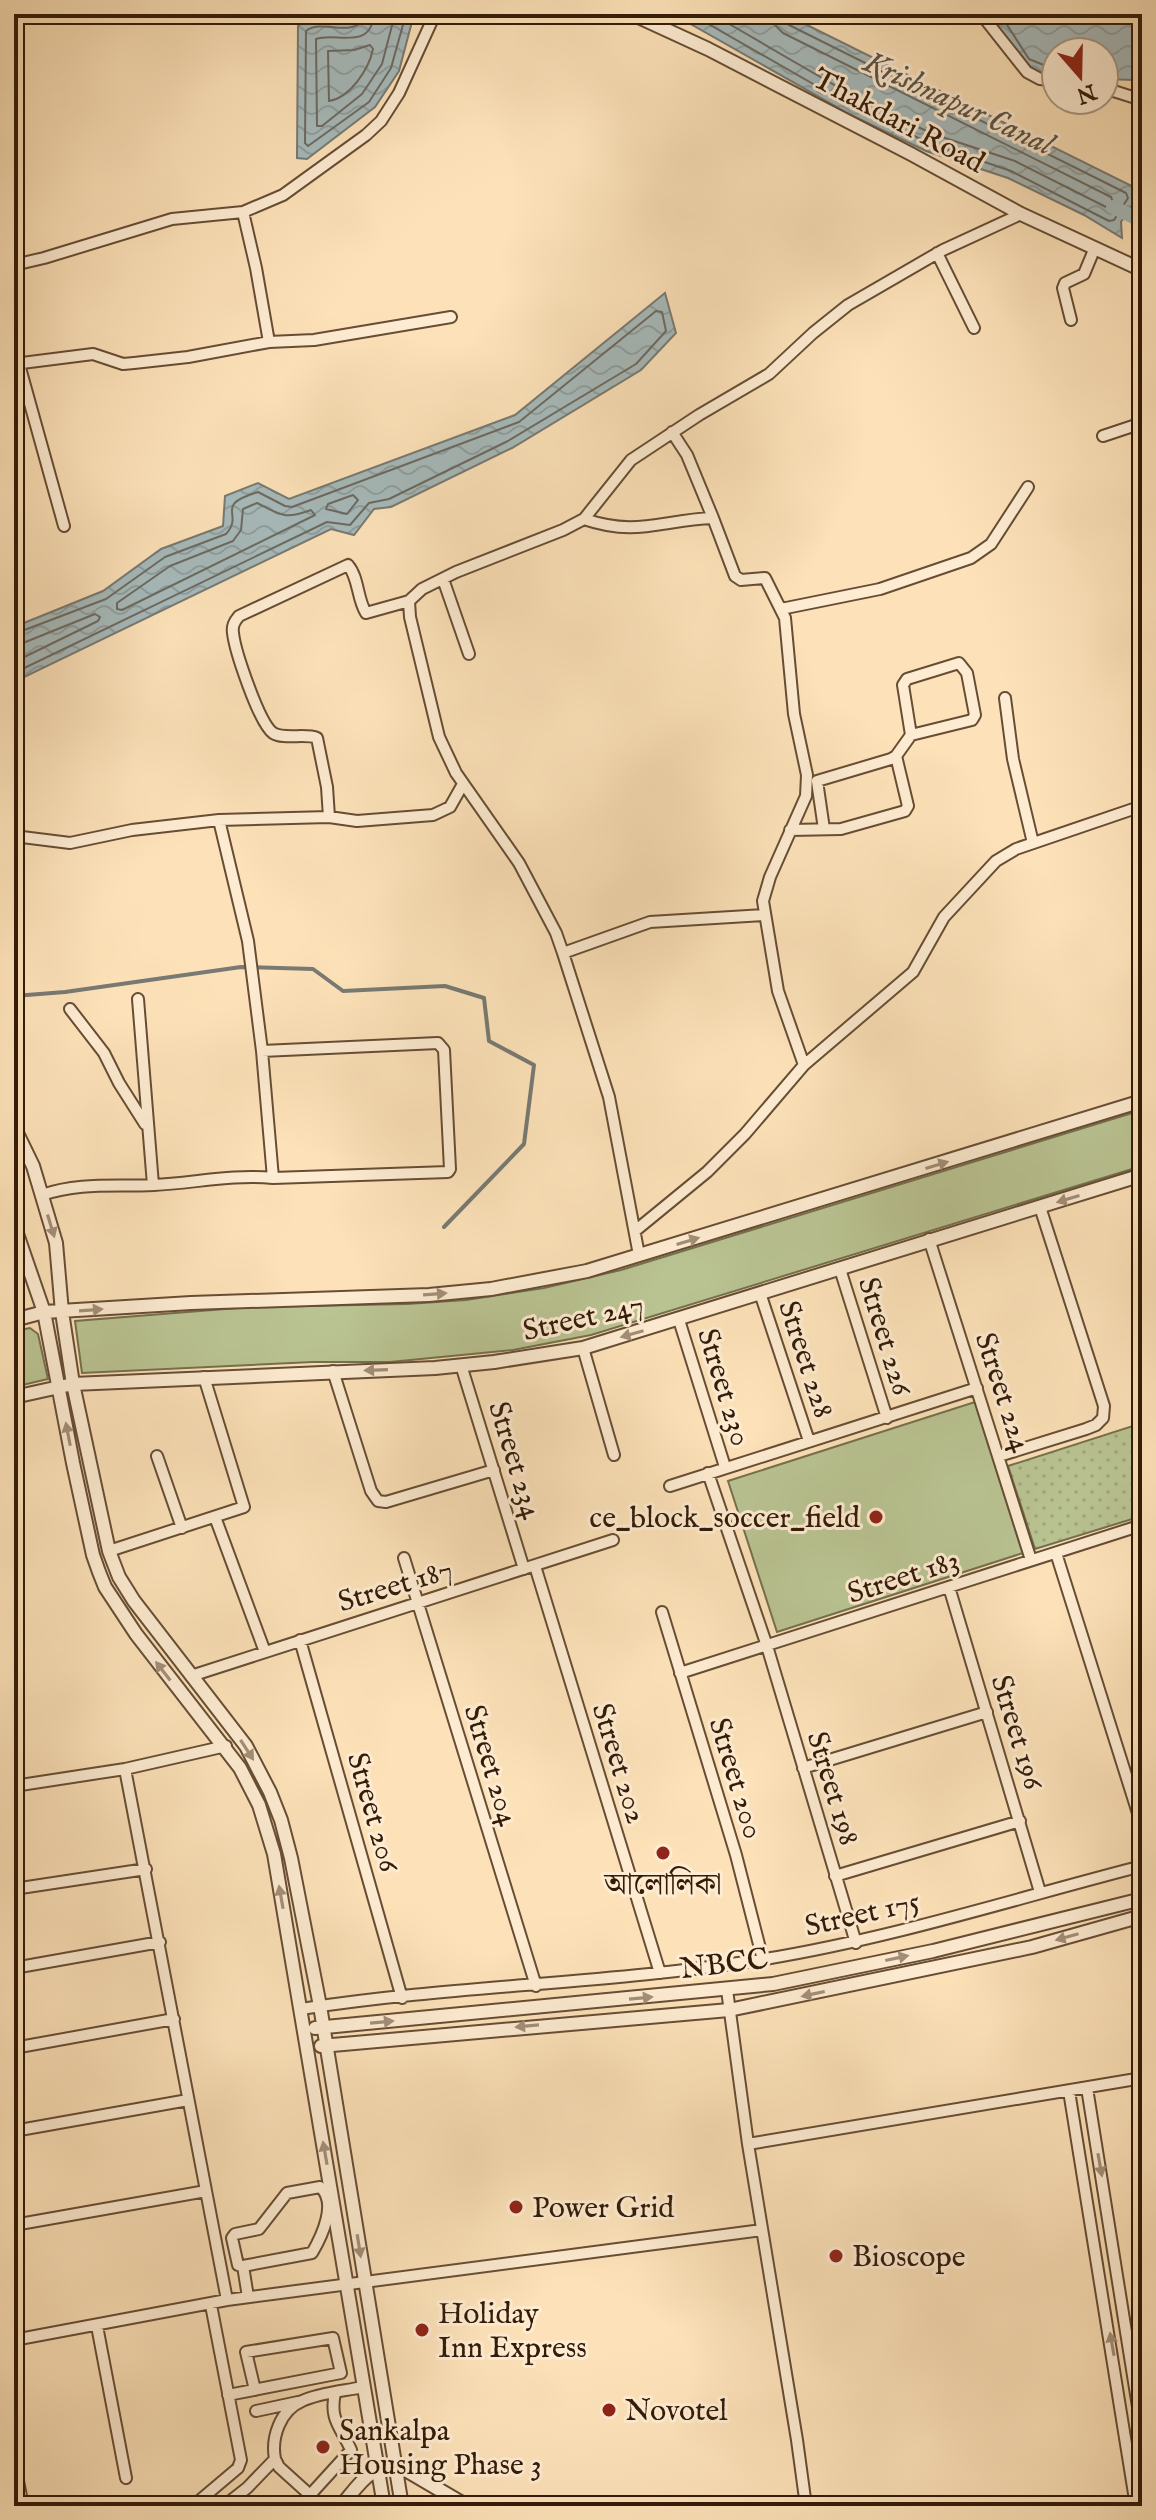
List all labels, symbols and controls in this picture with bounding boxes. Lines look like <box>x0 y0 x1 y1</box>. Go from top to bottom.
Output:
north arrow <box>1040 36 1120 116</box>
water label: Krishnapur Canal <box>856 42 1061 167</box>
street label: Thakdari Road <box>806 61 991 183</box>
text: N <box>1072 76 1101 109</box>
one-way arrow <box>925 1158 949 1171</box>
one-way arrow <box>1055 1193 1079 1205</box>
one-way arrow <box>45 1214 58 1238</box>
one-way arrow <box>676 1234 700 1246</box>
street label: Street 226 <box>848 1273 920 1402</box>
one-way arrow <box>422 1287 447 1300</box>
street label: Street 247 <box>519 1287 648 1351</box>
street label: Street 228 <box>768 1296 842 1423</box>
one-way arrow <box>79 1303 104 1316</box>
street label: Street 230 <box>687 1324 759 1451</box>
one-way arrow <box>620 1328 644 1341</box>
street label: Street 224 <box>965 1328 1039 1458</box>
one-way arrow <box>363 1363 388 1376</box>
street label: Street 234 <box>478 1397 550 1524</box>
one-way arrow <box>61 1421 73 1446</box>
place label: ce_block_soccer_field <box>589 1500 861 1538</box>
marker: ce_block_soccer_field <box>867 1508 885 1526</box>
street label: Street 183 <box>843 1542 964 1614</box>
street label: Street 187 <box>334 1551 458 1622</box>
one-way arrow <box>156 1661 172 1681</box>
street label: Street 196 <box>981 1671 1052 1796</box>
street label: Street 202 <box>582 1699 654 1828</box>
street label: Street 204 <box>454 1700 527 1831</box>
street label: Street 200 <box>699 1713 771 1844</box>
street label: Street 198 <box>797 1727 867 1850</box>
one-way arrow <box>240 1739 255 1760</box>
street label: Street 206 <box>337 1748 408 1878</box>
marker: আলোলিকা <box>654 1844 672 1862</box>
place label: আলোলিকা <box>603 1866 722 1905</box>
street label: Street 175 <box>801 1883 924 1947</box>
one-way arrow <box>275 1884 287 1909</box>
one-way arrow <box>1054 1931 1078 1944</box>
street label: NBCC <box>678 1941 771 1989</box>
one-way arrow <box>885 1952 910 1964</box>
one-way arrow <box>801 1988 826 2001</box>
one-way arrow <box>628 1992 653 2005</box>
one-way arrow <box>370 2015 395 2028</box>
one-way arrow <box>514 2020 539 2033</box>
one-way arrow <box>318 2140 330 2165</box>
one-way arrow <box>1094 2153 1107 2178</box>
place label: Power Grid <box>532 2190 675 2228</box>
marker: Power Grid <box>507 2198 525 2216</box>
one-way arrow <box>354 2234 366 2259</box>
place label: Bioscope <box>852 2239 966 2277</box>
marker: Bioscope <box>827 2247 845 2265</box>
place label: Holiday Inn Express <box>438 2296 587 2368</box>
marker: Holiday Inn Express <box>413 2321 431 2339</box>
one-way arrow <box>1105 2331 1117 2356</box>
place label: Novotel <box>625 2393 728 2431</box>
marker: Novotel <box>600 2401 618 2419</box>
place label: Sankalpa Housing Phase 3 <box>339 2413 542 2485</box>
marker: Sankalpa Housing Phase 3 <box>314 2438 332 2456</box>

